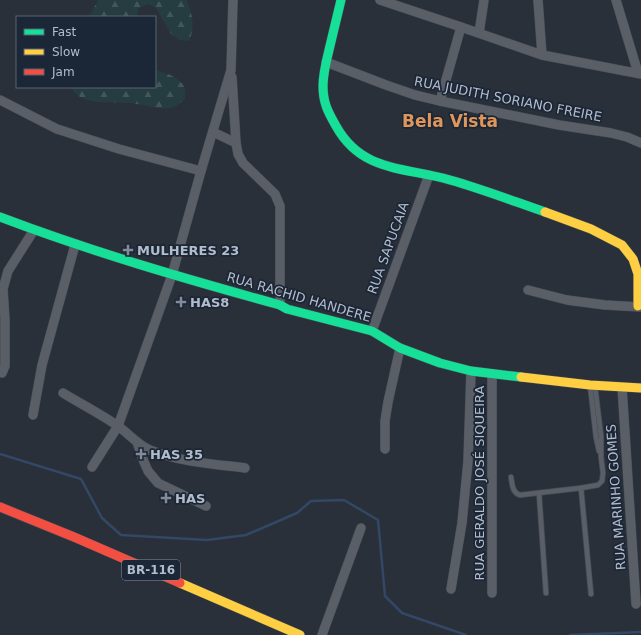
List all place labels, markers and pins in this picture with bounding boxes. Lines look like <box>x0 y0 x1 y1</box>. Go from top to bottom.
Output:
place label: MULHERES 23 <box>137 243 239 258</box>
marker: MULHERES 23 <box>122 244 134 256</box>
place label: HAS8 <box>190 295 229 310</box>
marker: HAS8 <box>175 296 187 308</box>
place label: HAS 35 <box>150 447 203 462</box>
marker: HAS 35 <box>135 448 147 460</box>
place label: HAS <box>175 491 205 506</box>
marker: HAS <box>160 492 172 504</box>

